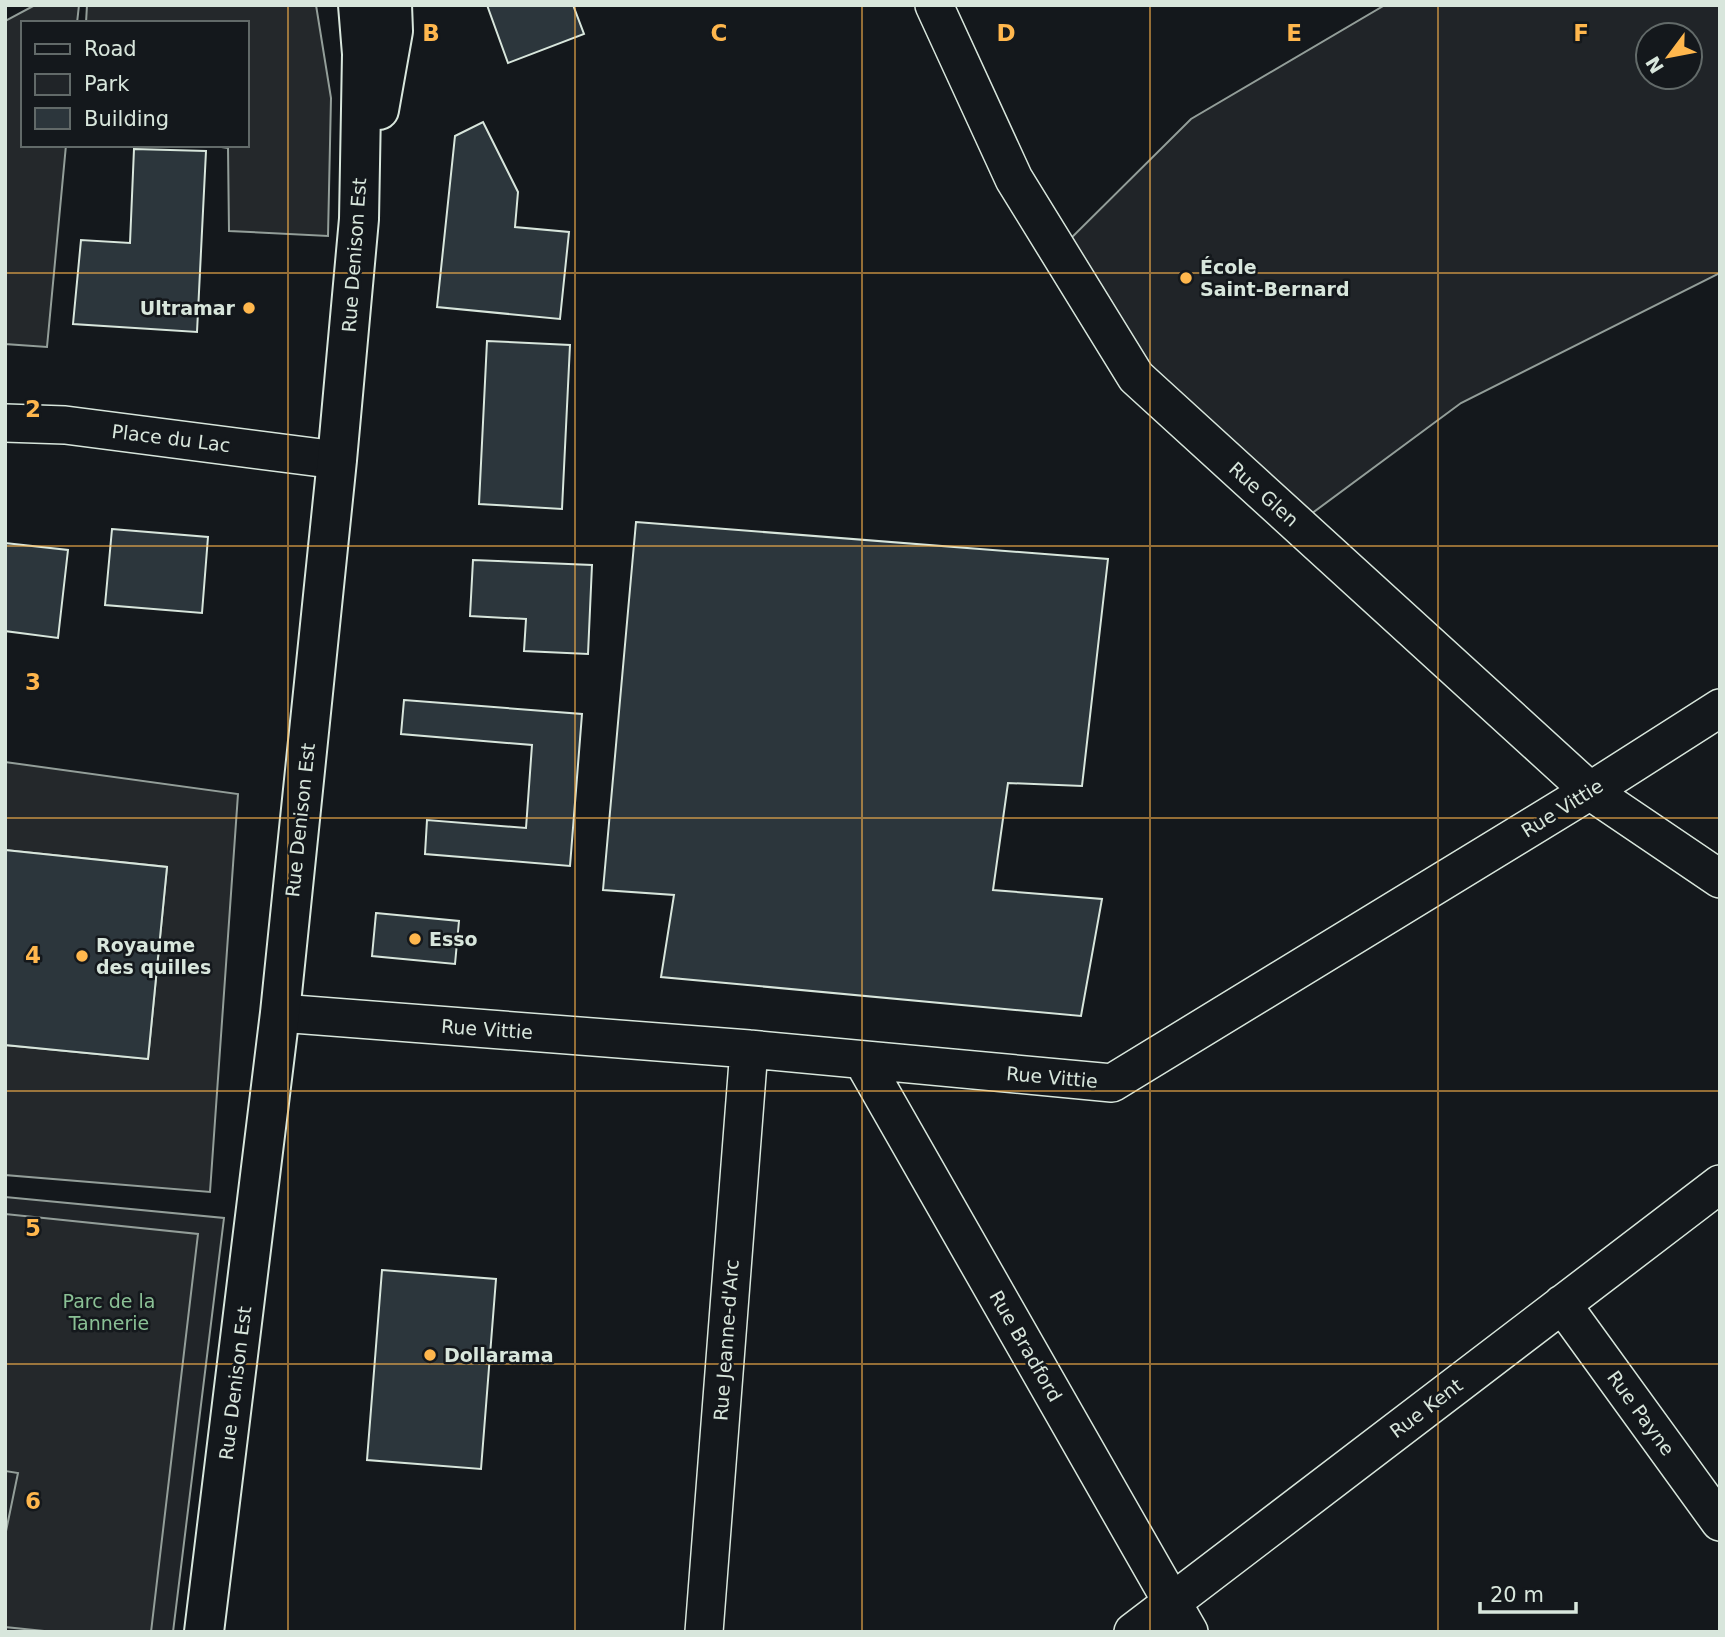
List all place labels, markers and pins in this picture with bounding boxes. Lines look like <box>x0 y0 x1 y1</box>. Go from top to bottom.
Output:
place label: École Saint-Bernard <box>1200 256 1350 300</box>
marker: École Saint-Bernard <box>1178 270 1194 286</box>
place label: Ultramar <box>140 297 236 319</box>
marker: Ultramar <box>241 300 257 316</box>
place label: Esso <box>429 928 478 950</box>
marker: Esso <box>407 931 423 947</box>
place label: Royaume des quilles <box>96 934 211 978</box>
marker: Royaume des quilles <box>74 948 90 964</box>
place label: Dollarama <box>444 1344 553 1366</box>
marker: Dollarama <box>422 1347 438 1363</box>

